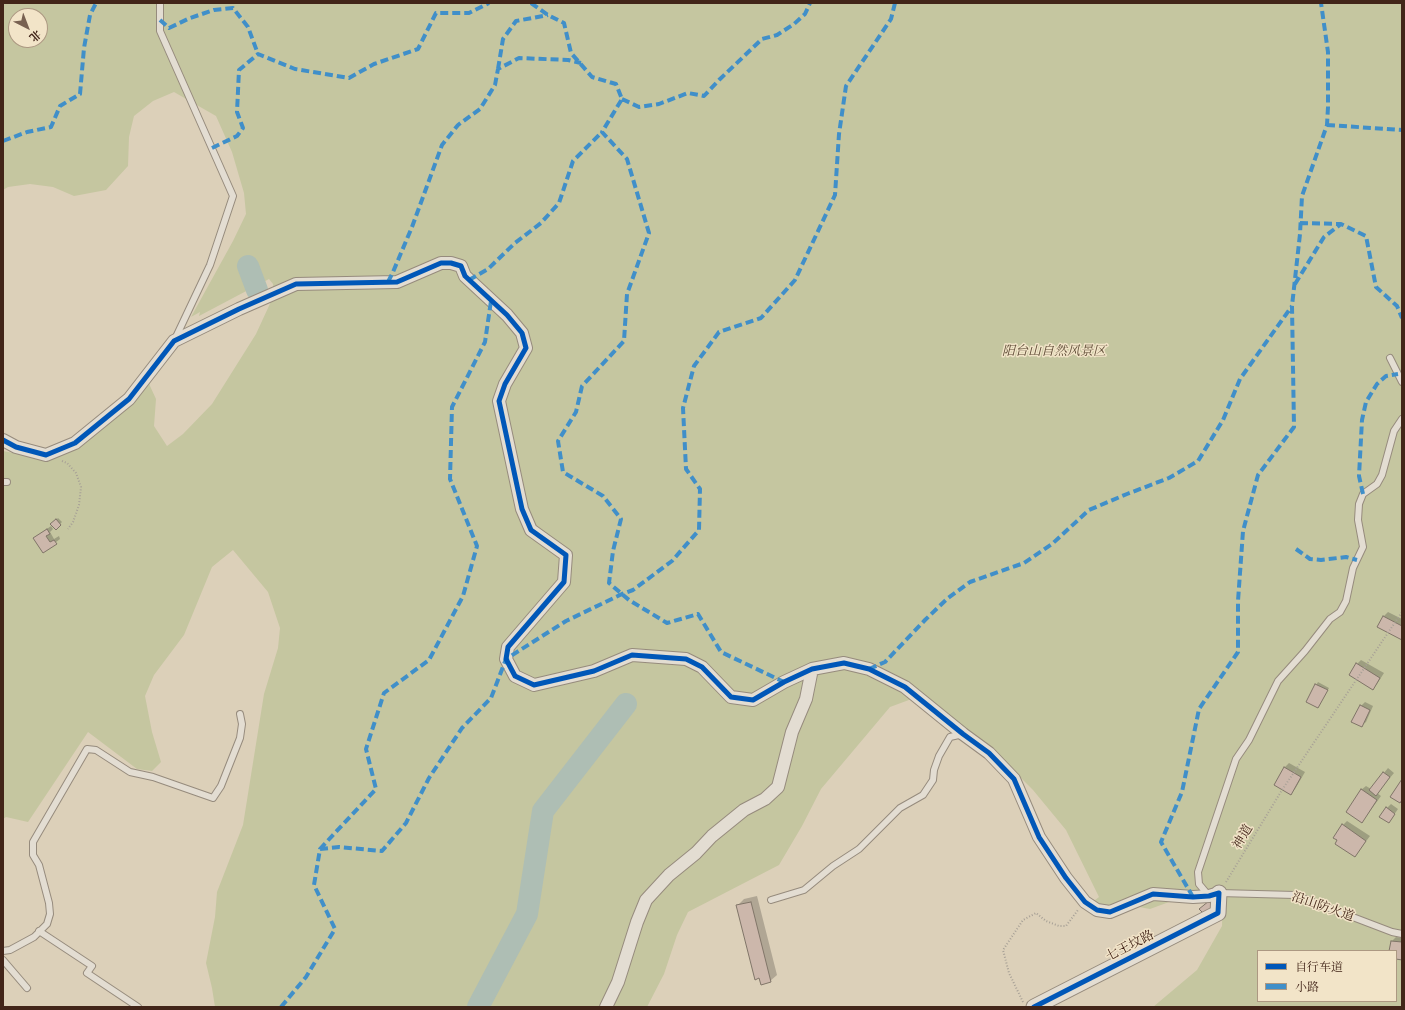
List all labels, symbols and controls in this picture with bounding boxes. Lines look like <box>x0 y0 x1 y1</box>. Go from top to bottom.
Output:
north arrow <box>8 8 48 48</box>
text: 北 <box>27 27 44 45</box>
park label: 阳台山自然风景区 <box>1002 343 1106 359</box>
street label: 神道 <box>1230 822 1256 852</box>
street label: 沿山防火道 <box>1290 889 1356 925</box>
street label: 七王坟路 <box>1103 927 1157 965</box>
legend <box>1257 950 1397 1002</box>
text: 自行车道 <box>1295 959 1343 975</box>
text: 小路 <box>1295 979 1319 995</box>

